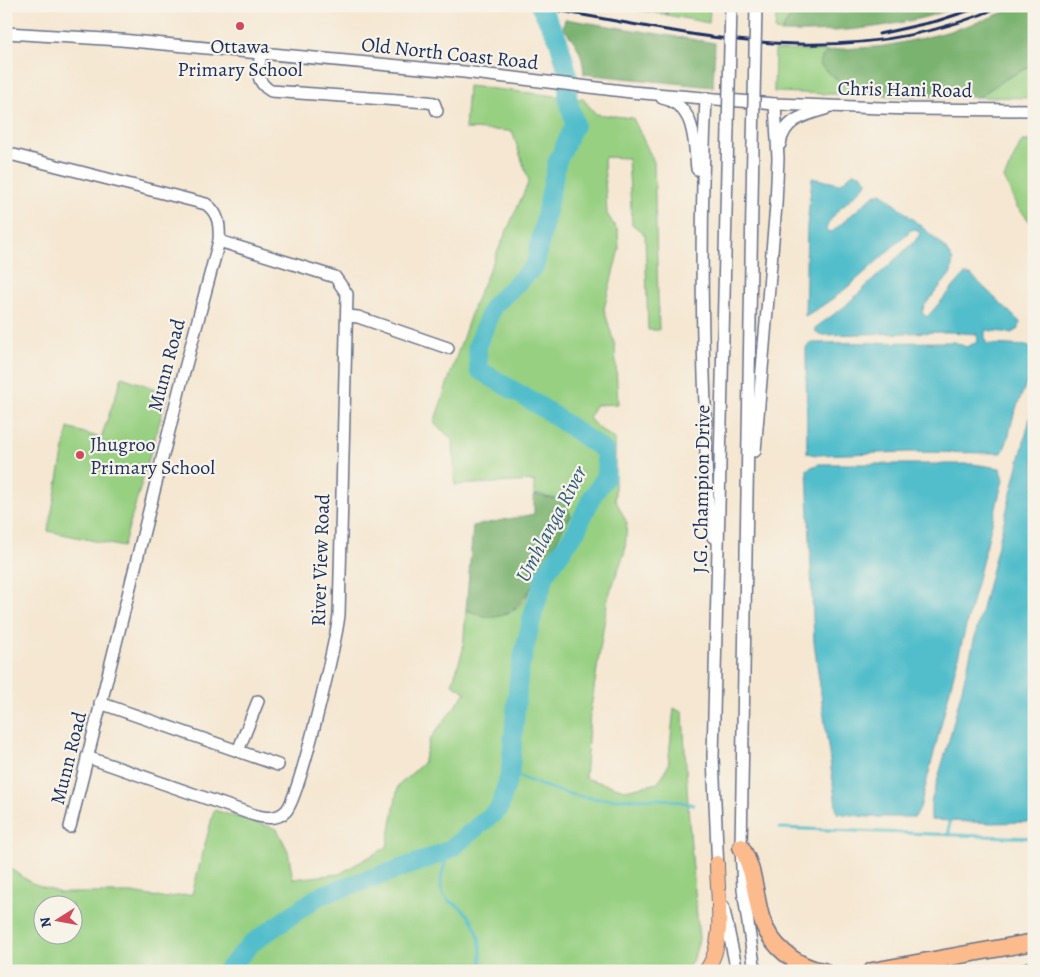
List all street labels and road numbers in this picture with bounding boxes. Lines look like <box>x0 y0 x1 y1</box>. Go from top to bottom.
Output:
street label: Old North Coast Road <box>360 31 540 76</box>
street label: Chris Hani Road <box>837 75 973 104</box>
street label: Munn Road <box>141 316 192 414</box>
street label: J.G. Champion Drive <box>687 404 716 574</box>
street label: River View Road <box>305 493 336 627</box>
street label: Munn Road <box>44 709 93 807</box>

